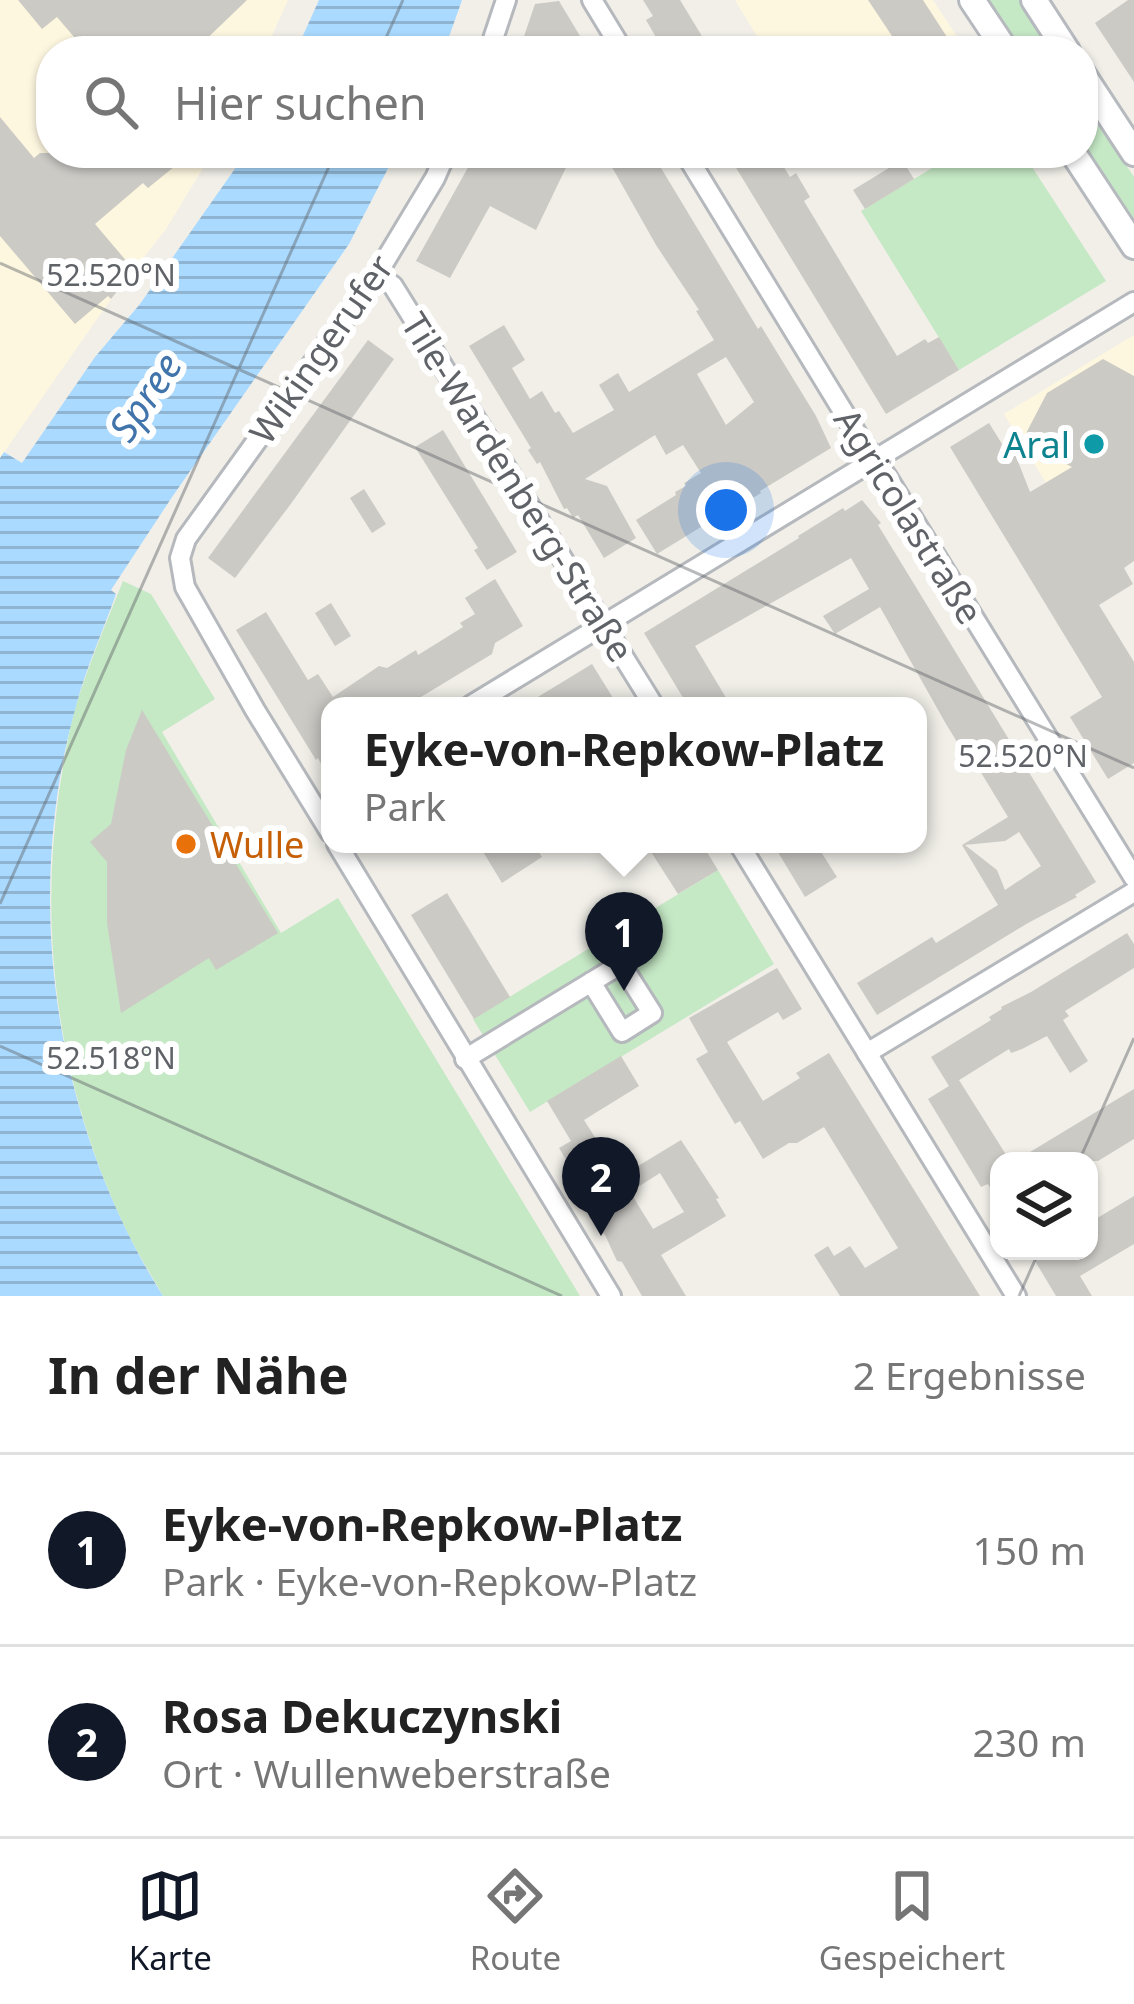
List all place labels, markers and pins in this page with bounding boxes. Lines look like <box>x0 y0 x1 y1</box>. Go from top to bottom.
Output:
place label: Aral <box>1003 420 1070 469</box>
marker: Aral <box>1081 431 1107 457</box>
place label: Wulle <box>210 820 304 869</box>
marker: Wulle <box>173 831 199 857</box>
pin: 1 <box>585 892 663 991</box>
pin: 2 <box>562 1137 640 1236</box>

